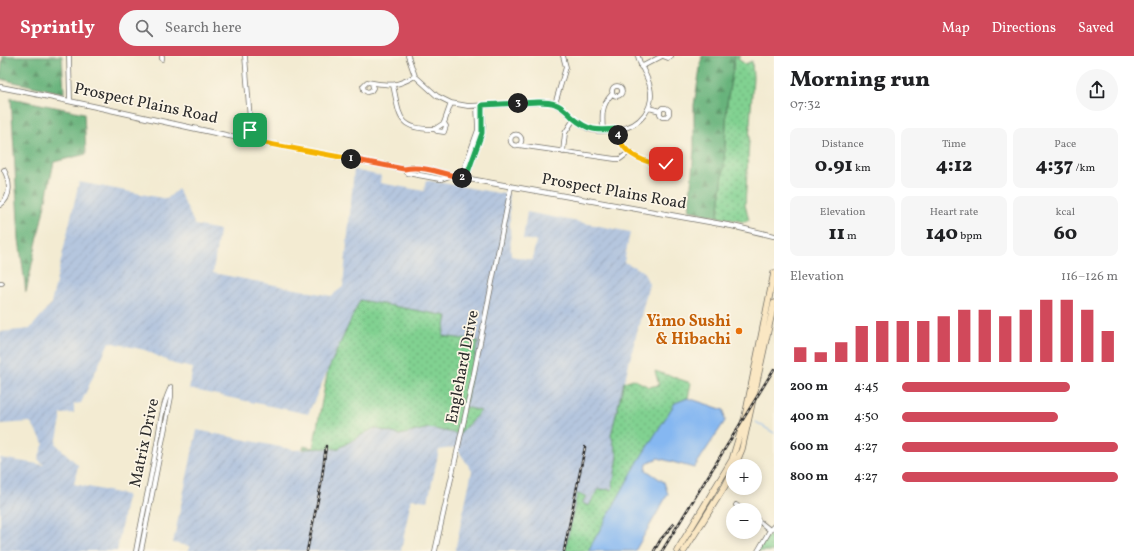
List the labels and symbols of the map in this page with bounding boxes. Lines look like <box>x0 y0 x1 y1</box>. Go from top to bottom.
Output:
street label: Prospect Plains Road <box>72 78 220 130</box>
pin: 3 <box>508 93 528 113</box>
pin <box>233 113 267 147</box>
pin: 4 <box>608 125 628 145</box>
pin <box>649 147 683 181</box>
pin: 1 <box>341 149 361 169</box>
pin: 2 <box>452 168 472 188</box>
street label: Prospect Plains Road <box>540 168 688 216</box>
street label: Englehard Drive <box>441 308 485 426</box>
place label: Yimo Sushi & Hibachi <box>646 311 731 351</box>
marker: Yimo Sushi & Hibachi <box>734 326 744 336</box>
street label: Matrix Drive <box>125 397 165 489</box>

